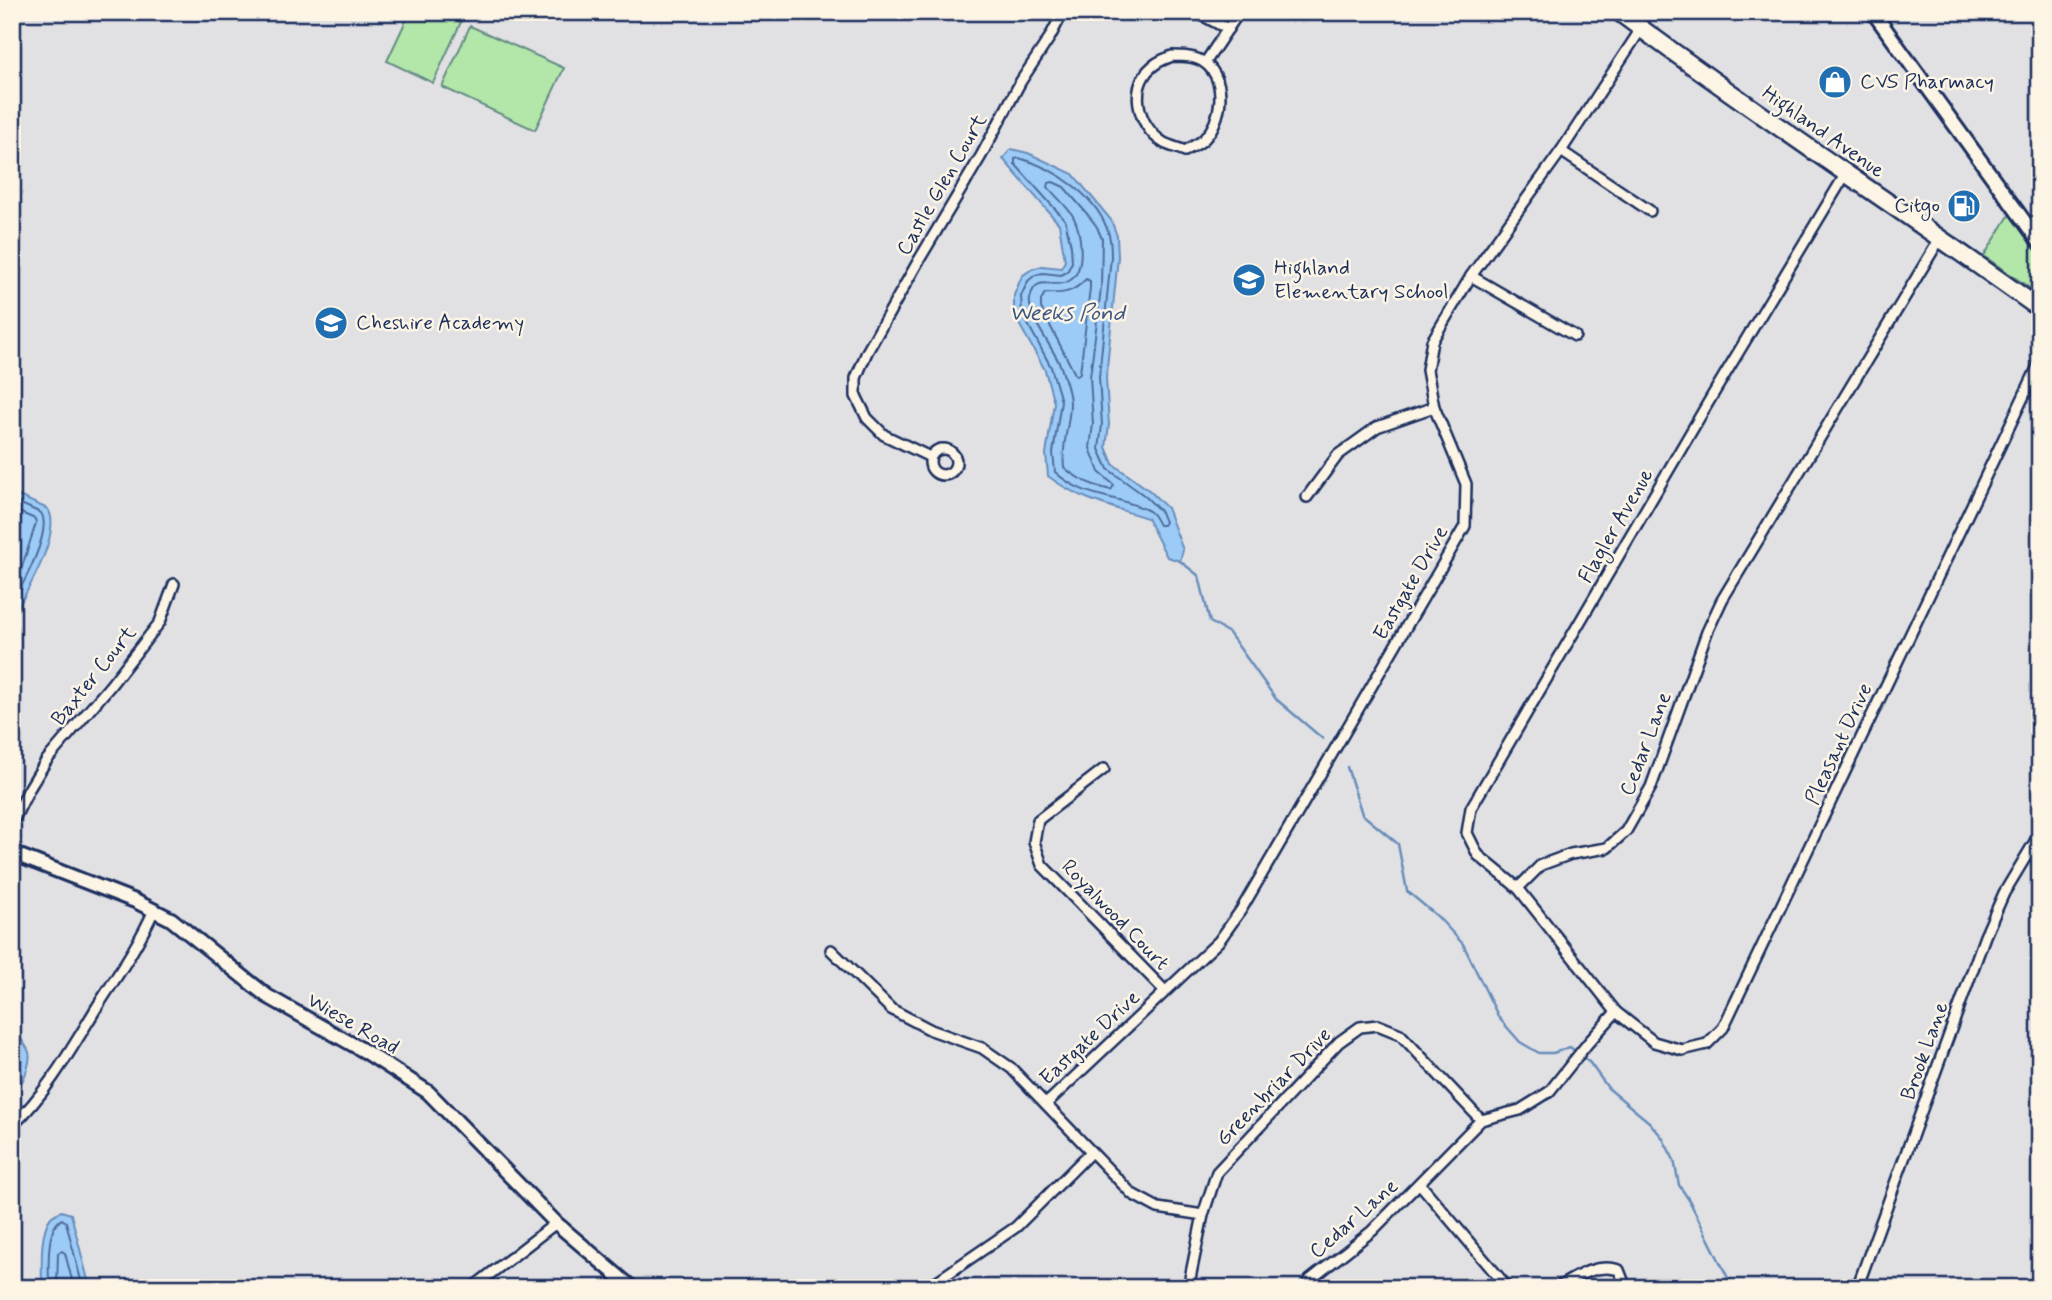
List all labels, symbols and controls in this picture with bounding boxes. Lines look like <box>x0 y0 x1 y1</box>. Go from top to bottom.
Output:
shop icon: CVS Pharmacy <box>1816 63 1854 101</box>
place label: CVS Pharmacy <box>1860 68 1994 96</box>
street label: Highland Avenue <box>1755 79 1890 186</box>
street label: Castle Glen Court <box>890 109 994 261</box>
fuel station icon: Citgo <box>1945 187 1983 225</box>
place label: Citgo <box>1894 192 1940 221</box>
place label: Highland Elementary School <box>1274 254 1449 306</box>
school or university icon: Highland Elementary School <box>1230 261 1268 299</box>
water label: Weeks Pond <box>1009 299 1127 329</box>
school or university icon: Cheshire Academy <box>312 304 350 342</box>
place label: Cheshire Academy <box>356 309 524 337</box>
street label: Flagler Avenue <box>1572 463 1661 589</box>
street label: Eastgate Drive <box>1367 521 1455 645</box>
street label: Baxter Court <box>45 620 143 732</box>
street label: Pleasant Drive <box>1799 679 1879 809</box>
street label: Cedar Lane <box>1613 688 1679 800</box>
street label: Royalwood Court <box>1055 853 1175 977</box>
street label: Eastgate Drive <box>1034 984 1146 1092</box>
street label: Wiese Road <box>302 986 404 1062</box>
street label: Brook Lane <box>1894 998 1956 1104</box>
street label: Greenbriar Drive <box>1210 1022 1338 1152</box>
street label: Cedar Lane <box>1304 1173 1404 1265</box>

